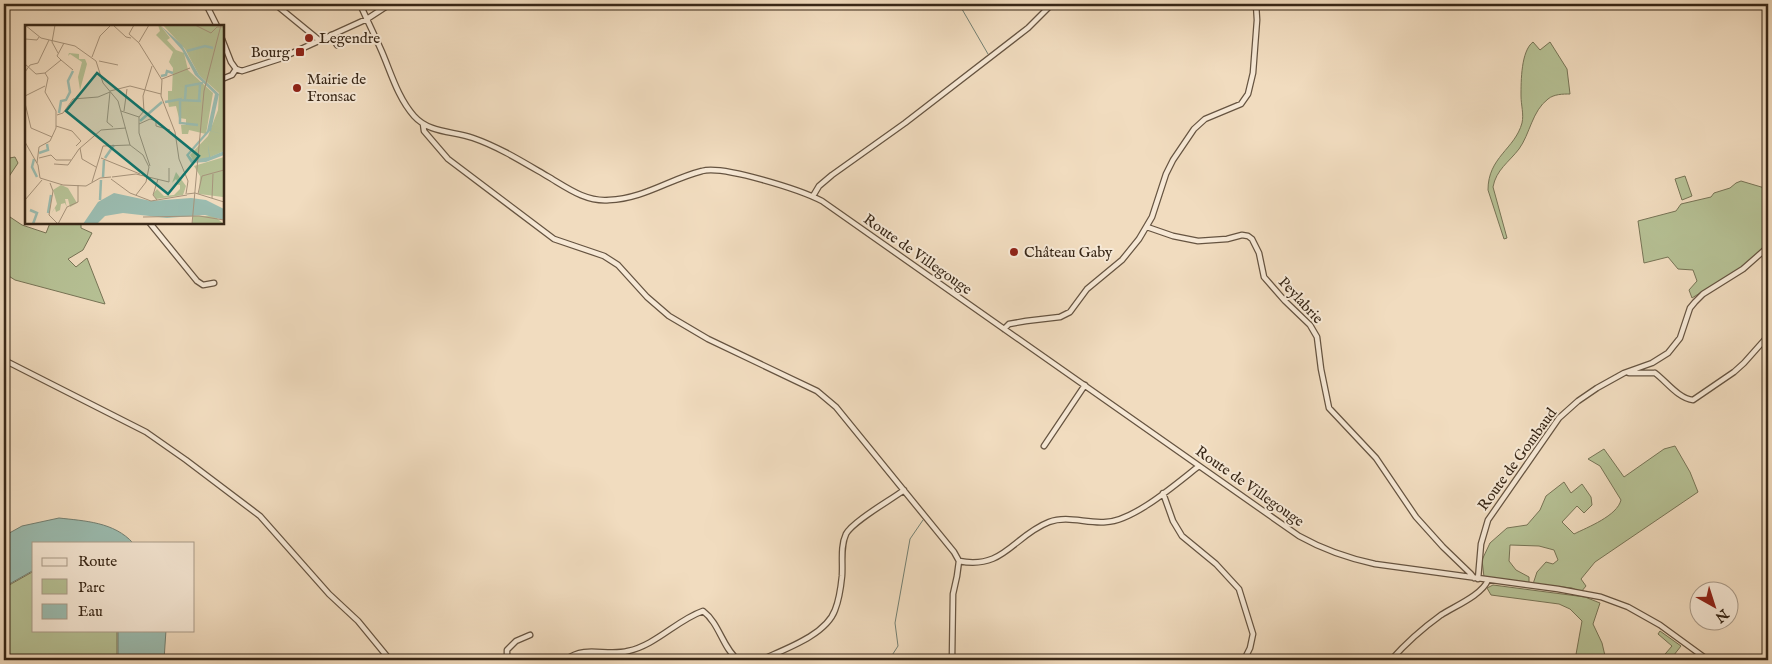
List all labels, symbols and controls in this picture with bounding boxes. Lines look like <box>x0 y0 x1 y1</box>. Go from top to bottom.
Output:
inset map <box>25 25 224 224</box>
place label: Legendre <box>319 29 380 48</box>
marker: Legendre <box>303 32 315 44</box>
place label: Bourg <box>251 43 291 62</box>
marker: Bourg <box>294 46 306 58</box>
place label: Mairie de Fronsac <box>307 70 366 106</box>
marker: Mairie de Fronsac <box>291 82 303 94</box>
street label: Route de Villegouge <box>860 210 976 299</box>
place label: Château Gaby <box>1024 243 1113 262</box>
marker: Château Gaby <box>1008 246 1020 258</box>
street label: Peylabrie <box>1274 273 1327 328</box>
street label: Route de Gombaud <box>1474 403 1562 514</box>
street label: Route de Villegouge <box>1192 442 1308 531</box>
legend <box>32 542 195 632</box>
text: Route <box>78 552 117 571</box>
text: Parc <box>78 578 105 597</box>
north arrow <box>1690 582 1740 632</box>
text: Eau <box>78 602 103 621</box>
text: N <box>1711 604 1733 626</box>

